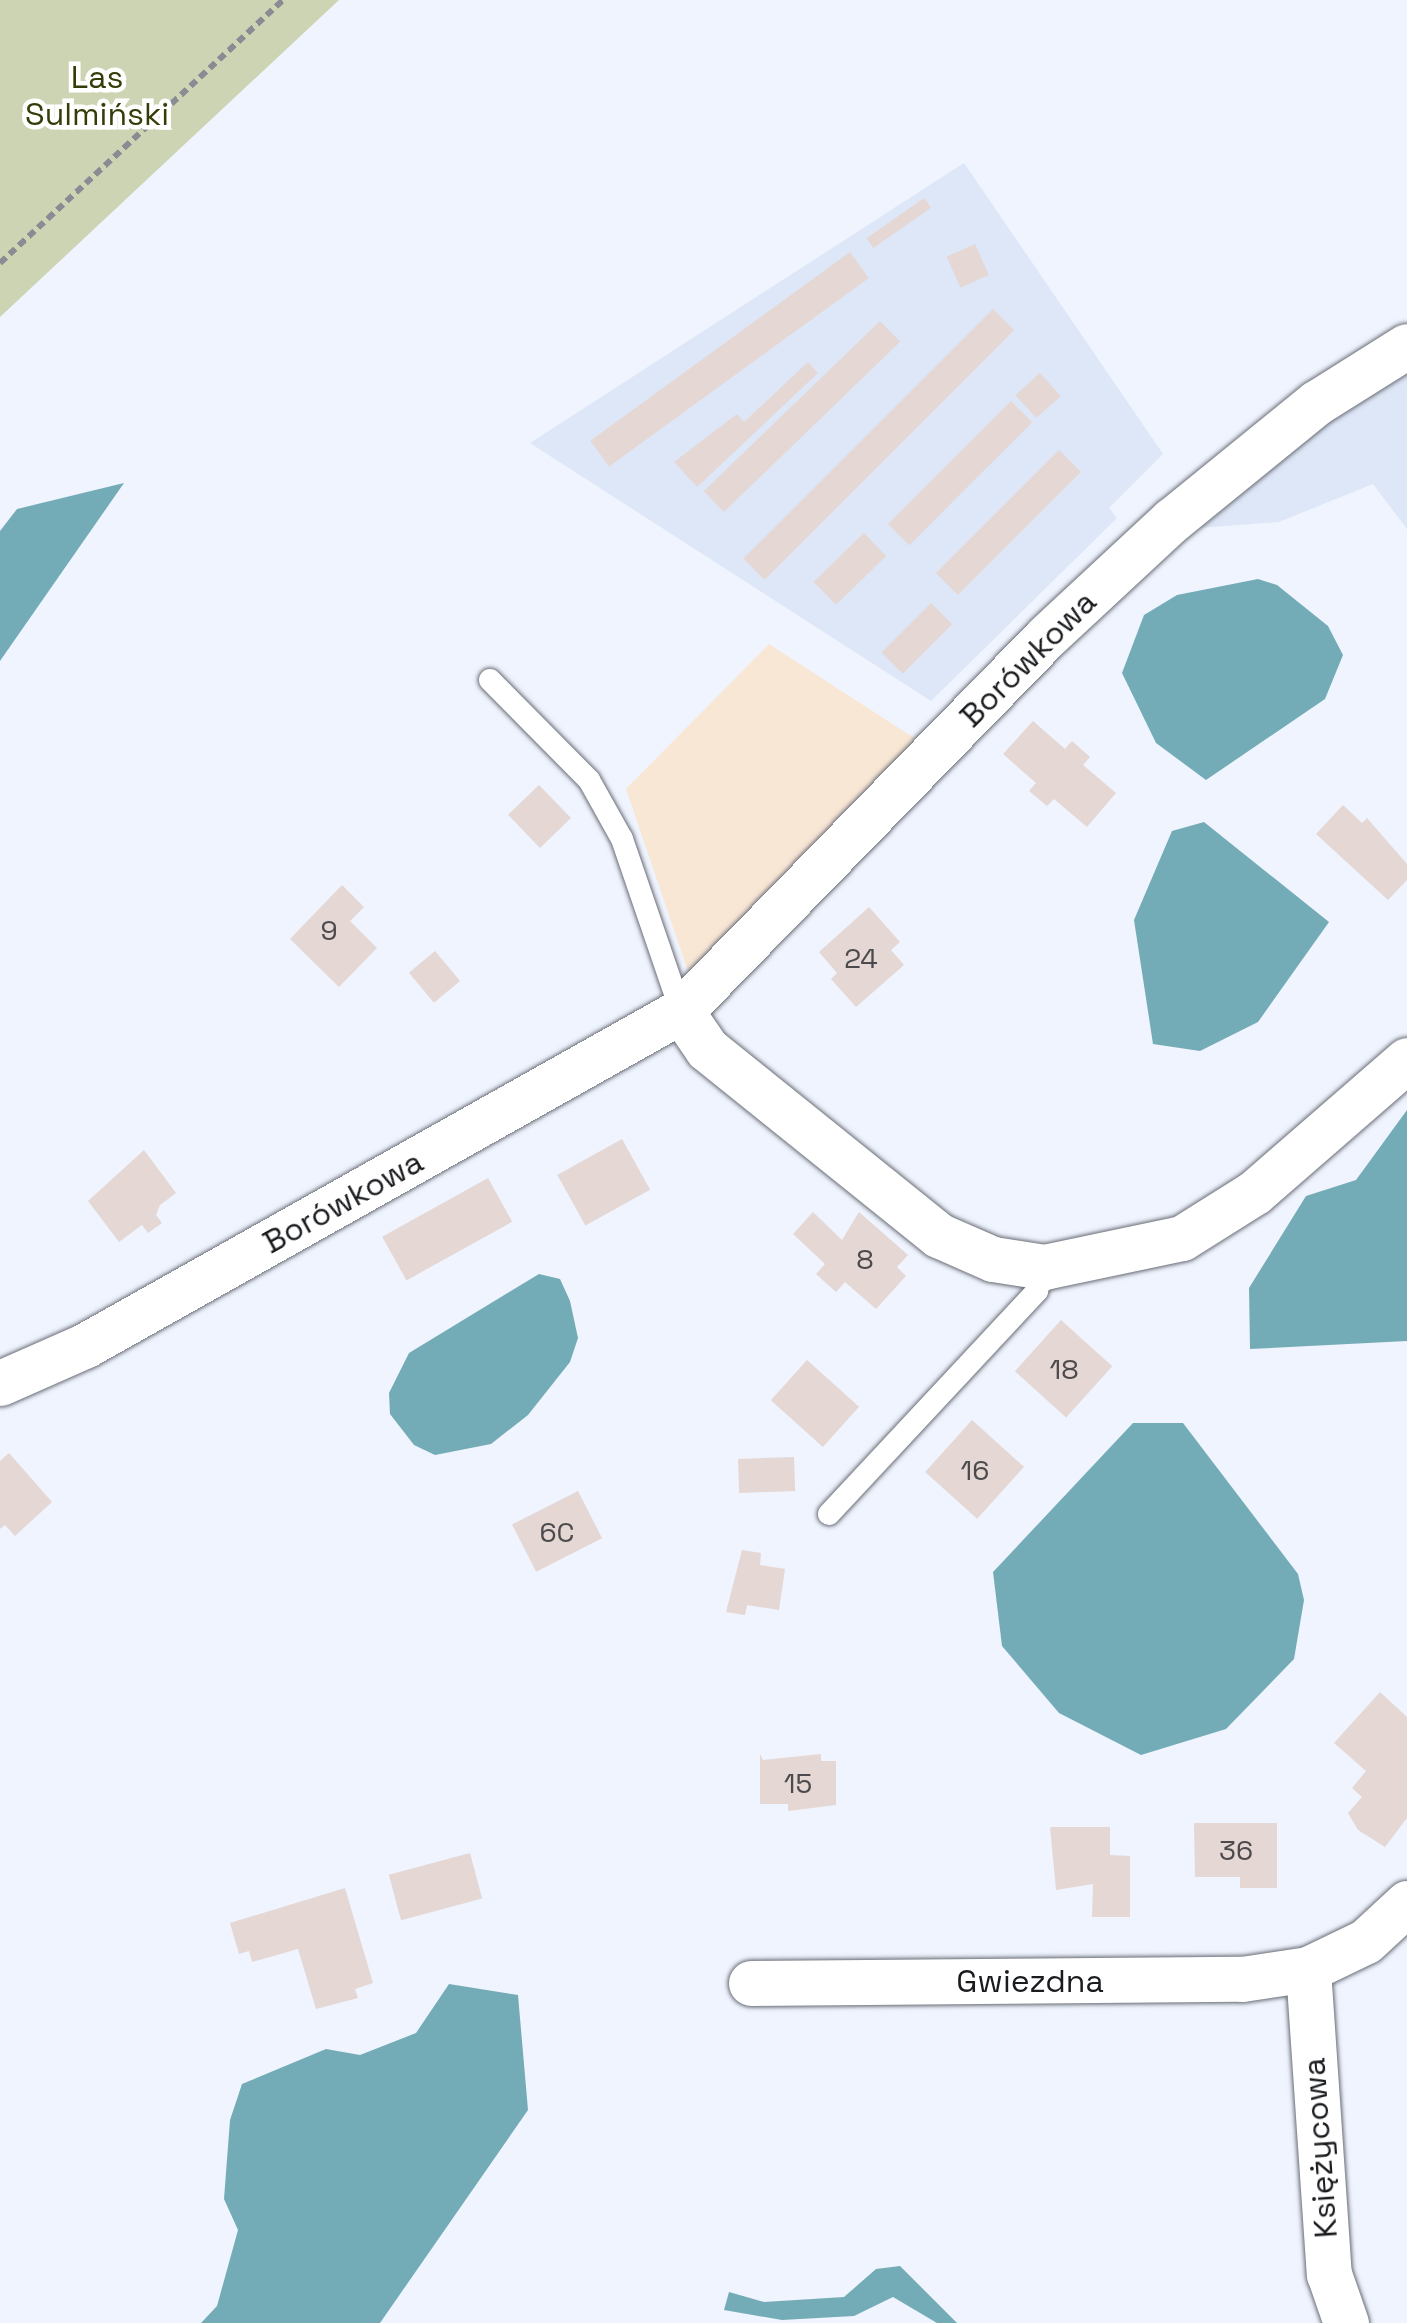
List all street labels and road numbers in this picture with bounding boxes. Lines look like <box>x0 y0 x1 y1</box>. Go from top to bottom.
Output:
street label: Borówkowa <box>952 583 1104 735</box>
street label: Borówkowa <box>256 1142 430 1262</box>
street label: Gwiezdna <box>956 1962 1104 2000</box>
street label: Księżycowa <box>1295 2056 1345 2240</box>

